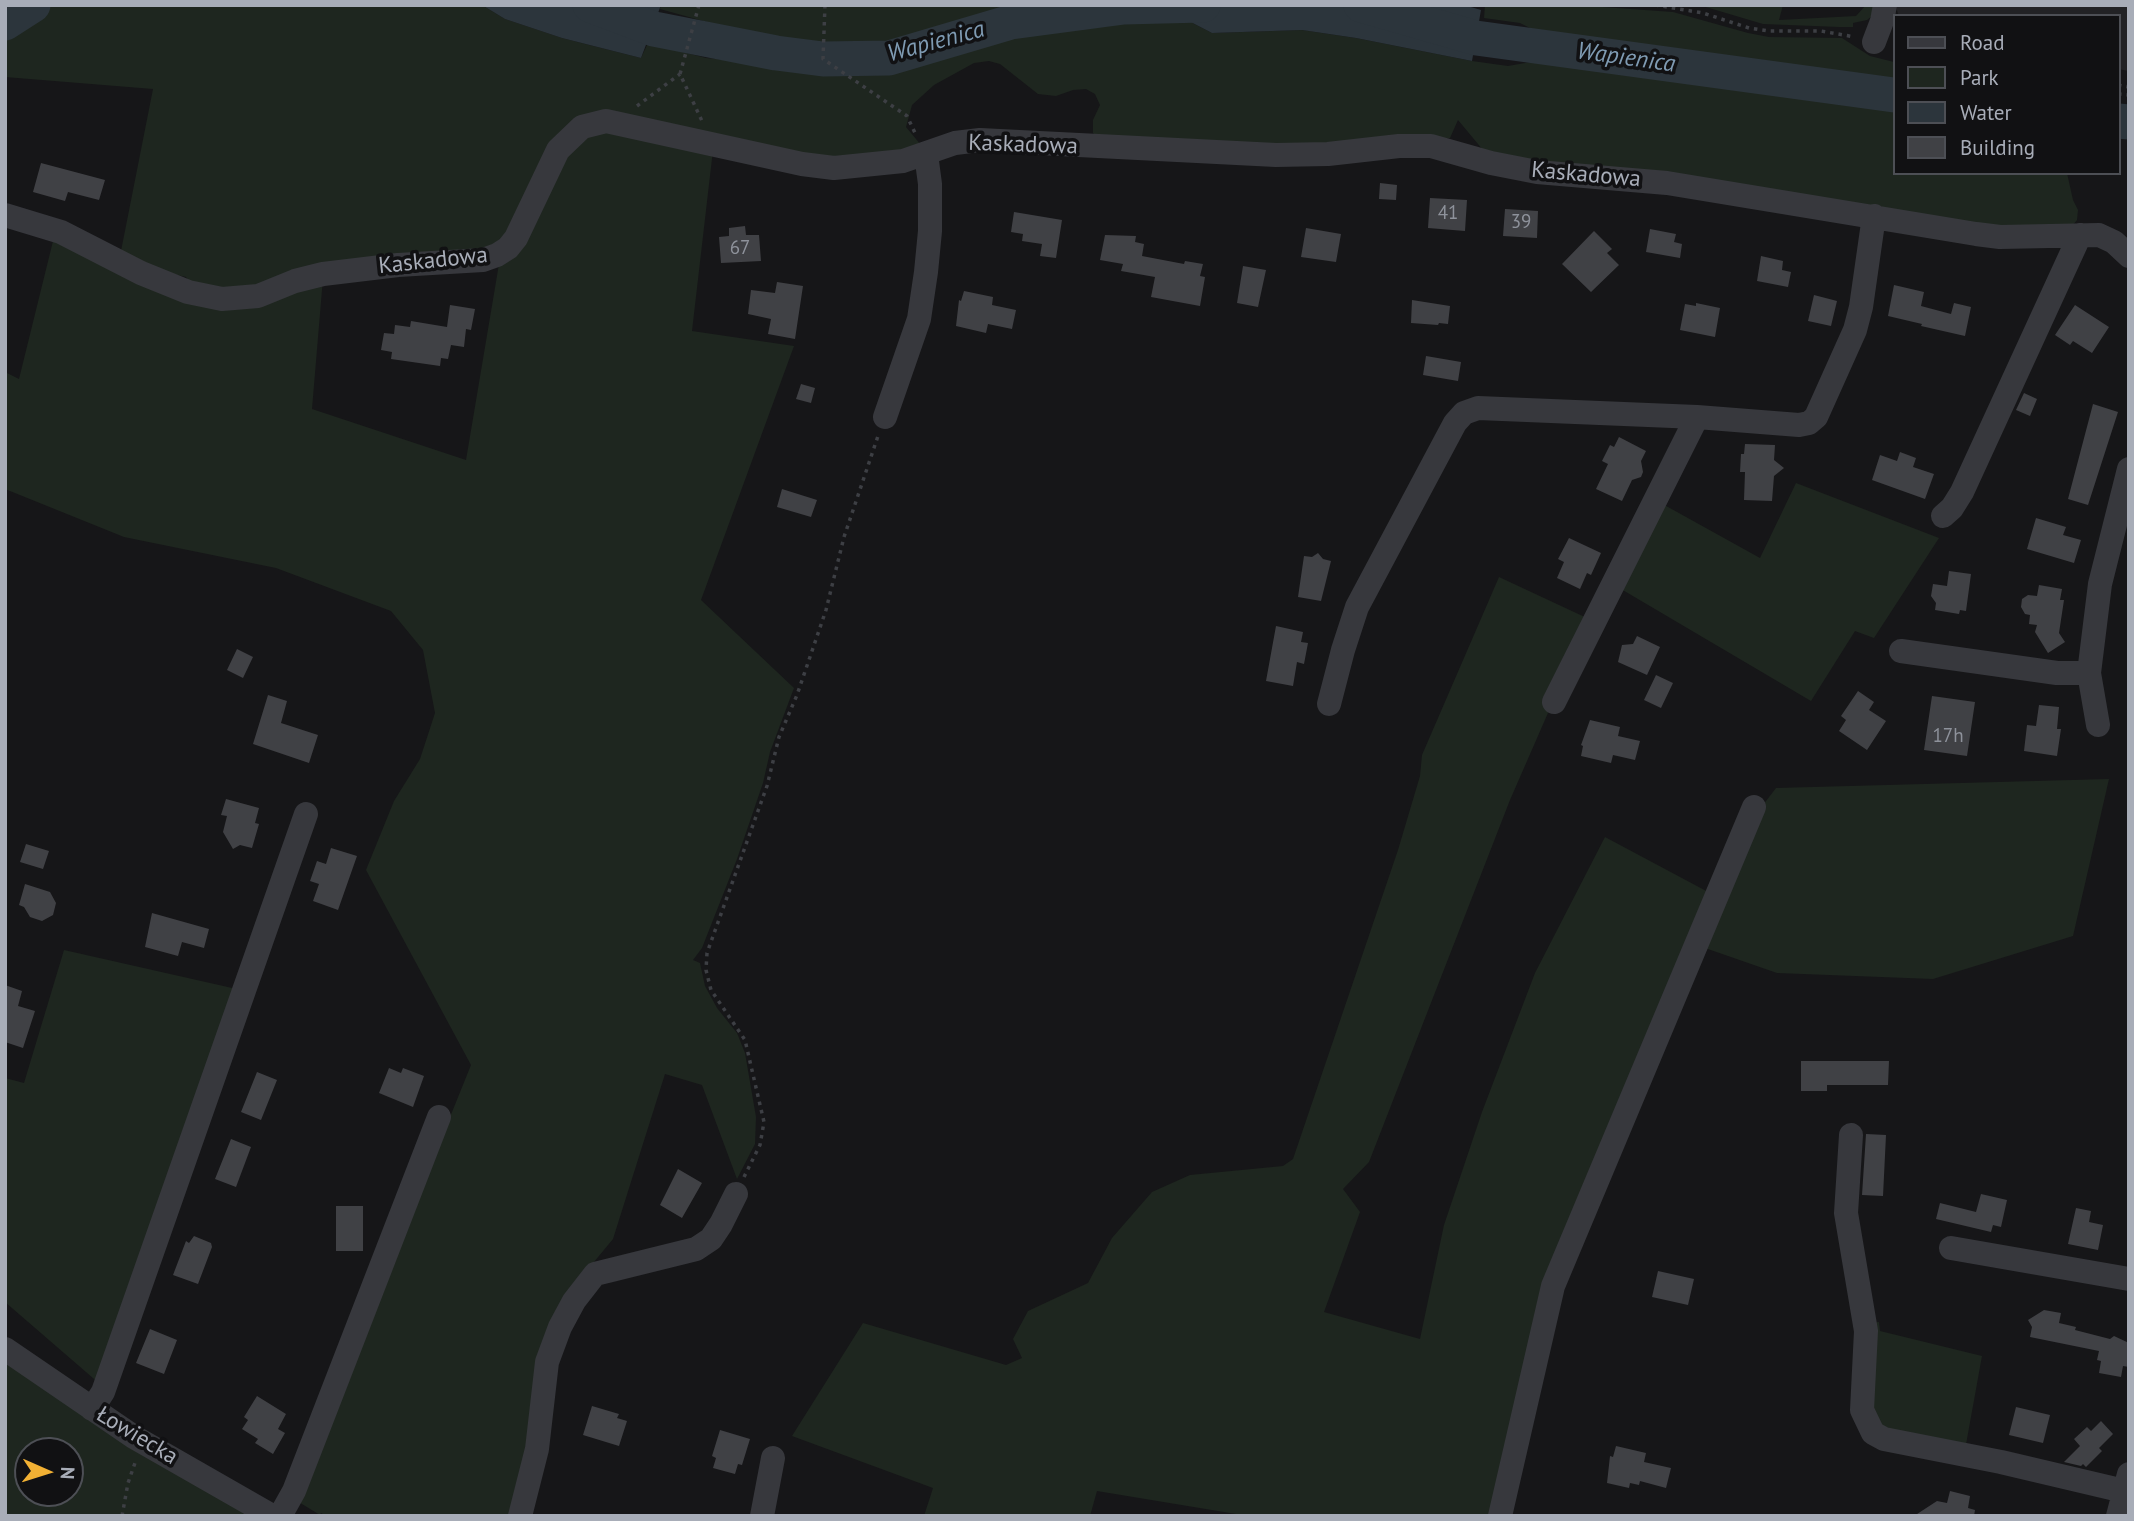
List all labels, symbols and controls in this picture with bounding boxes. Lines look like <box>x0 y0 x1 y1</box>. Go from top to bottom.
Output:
legend <box>1892 14 2120 175</box>
water label: Wapienica <box>884 15 988 69</box>
text: Road <box>1960 29 2004 56</box>
water label: Wapienica <box>1575 37 1677 79</box>
text: Park <box>1960 64 1999 91</box>
text: Water <box>1960 99 2012 126</box>
street label: Kaskadowa <box>968 129 1078 161</box>
text: Building <box>1960 134 2035 161</box>
street label: Kaskadowa <box>1530 156 1642 194</box>
house number: 41 <box>1438 203 1458 225</box>
house number: 39 <box>1511 212 1531 234</box>
house number: 67 <box>730 238 750 260</box>
street label: Kaskadowa <box>377 242 489 280</box>
house number: 17h <box>1932 726 1964 748</box>
street label: Łowiecka <box>91 1401 183 1471</box>
north arrow <box>14 1437 84 1507</box>
text: N <box>56 1466 80 1480</box>

